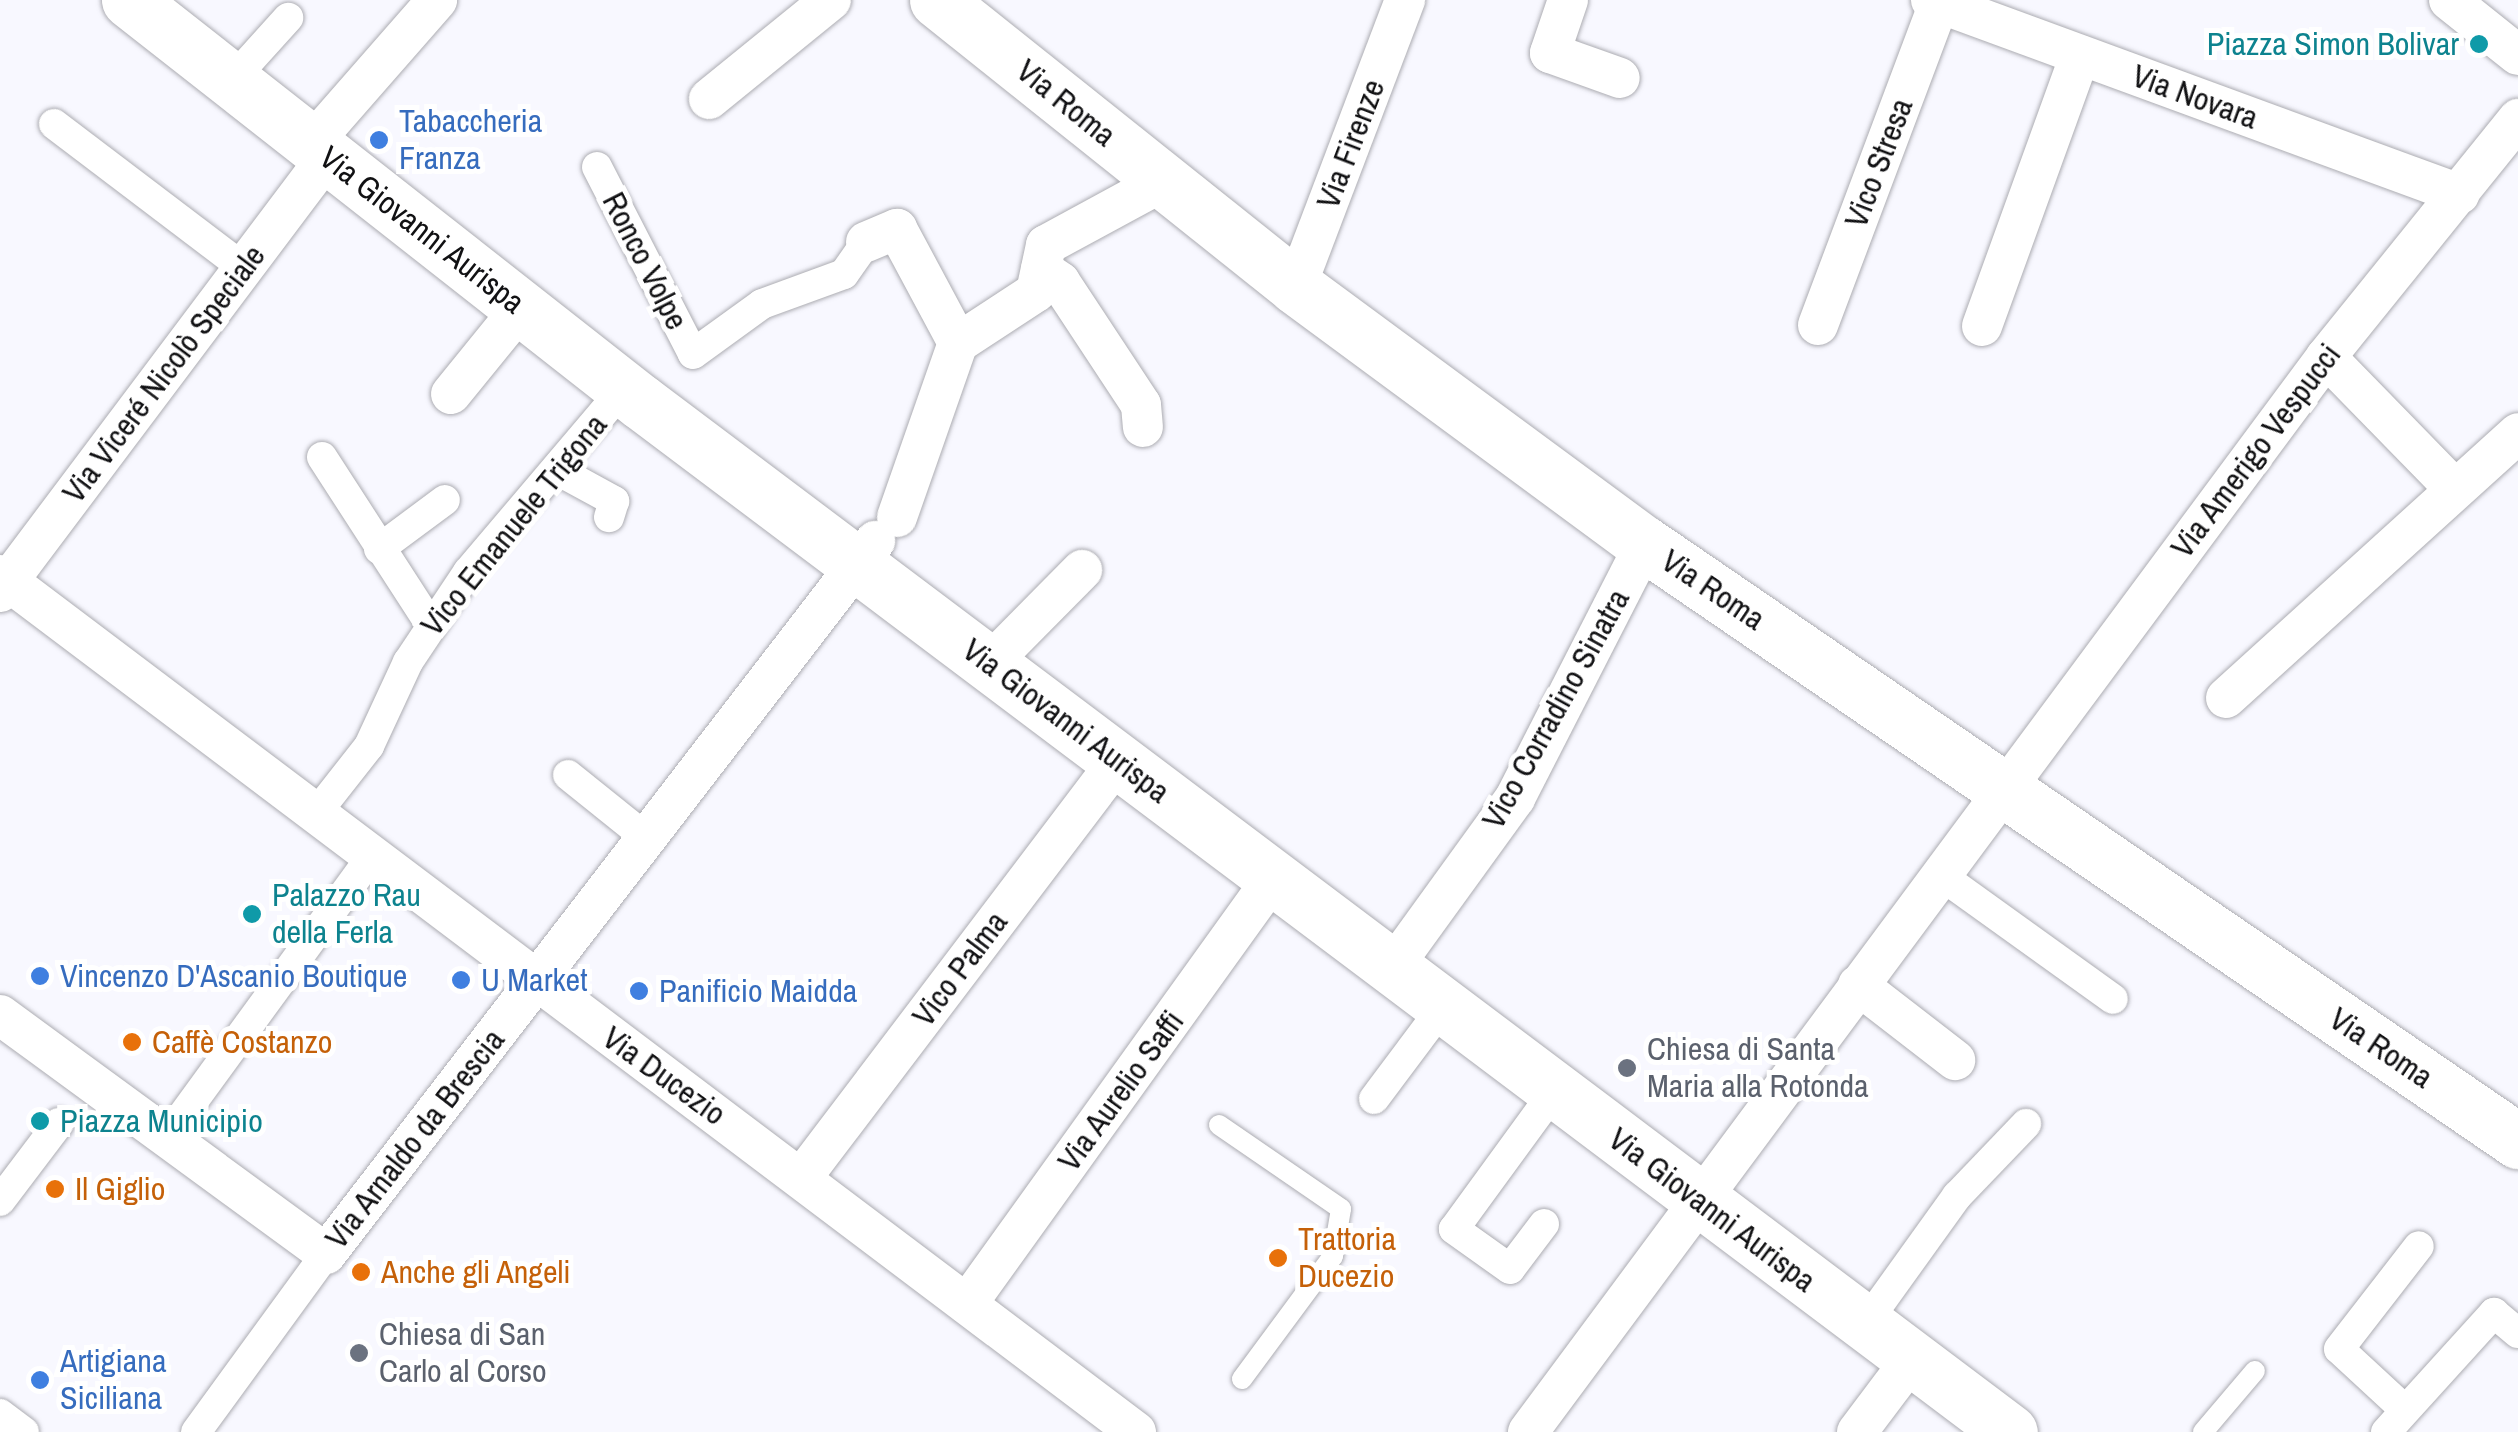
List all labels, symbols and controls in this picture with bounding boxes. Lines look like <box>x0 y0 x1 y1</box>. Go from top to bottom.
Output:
place label: Piazza Simon Bolivar <box>2207 25 2459 63</box>
marker: Piazza Simon Bolivar <box>2468 33 2490 55</box>
street label: Via Roma <box>1009 52 1123 154</box>
street label: Via Novara <box>2127 57 2263 137</box>
street label: Via Firenze <box>1309 74 1393 214</box>
street label: Vico Stresa <box>1837 93 1921 233</box>
place label: Tabaccheria Franza <box>399 103 542 178</box>
marker: Tabaccheria Franza <box>368 129 390 151</box>
street label: Via Giovanni Aurispa <box>311 138 533 322</box>
street label: Ronco Volpe <box>594 186 696 336</box>
street label: Via Viceré Nicolò Speciale <box>55 238 273 510</box>
street label: Via Amerigo Vespucci <box>2163 336 2349 566</box>
street label: Vico Emanuele Trigona <box>413 406 615 644</box>
street label: Via Roma <box>1654 542 1772 638</box>
street label: Vico Corradino Sinatra <box>1474 583 1638 835</box>
street label: Via Giovanni Aurispa <box>954 630 1178 812</box>
place label: Palazzo Rau della Ferla <box>272 877 421 952</box>
marker: Palazzo Rau della Ferla <box>241 903 263 925</box>
street label: Vico Palma <box>904 904 1016 1034</box>
place label: Vincenzo D'Ascanio Boutique <box>60 957 407 995</box>
place label: U Market <box>481 961 587 999</box>
marker: Vincenzo D'Ascanio Boutique <box>29 965 51 987</box>
marker: U Market <box>450 969 472 991</box>
place label: Panificio Maidda <box>659 972 857 1010</box>
marker: Panificio Maidda <box>628 980 650 1002</box>
street label: Via Roma <box>2322 1000 2440 1096</box>
street label: Via Aurelio Saffi <box>1050 1003 1192 1179</box>
street label: Via Ducezio <box>595 1019 733 1133</box>
street label: Via Arnaldo da Brescia <box>317 1021 513 1257</box>
place label: Caffè Costanzo <box>152 1023 332 1061</box>
marker: Caffè Costanzo <box>121 1031 143 1053</box>
place label: Chiesa di Santa Maria alla Rotonda <box>1647 1031 1869 1106</box>
marker: Chiesa di Santa Maria alla Rotonda <box>1616 1057 1638 1079</box>
place label: Piazza Municipio <box>60 1102 263 1140</box>
marker: Piazza Municipio <box>29 1110 51 1132</box>
street label: Via Giovanni Aurispa <box>1600 1119 1824 1301</box>
place label: Il Giglio <box>75 1170 165 1208</box>
marker: Il Giglio <box>44 1178 66 1200</box>
place label: Trattoria Ducezio <box>1298 1221 1396 1296</box>
marker: Trattoria Ducezio <box>1267 1247 1289 1269</box>
place label: Anche gli Angeli <box>381 1253 572 1291</box>
marker: Anche gli Angeli <box>350 1261 372 1283</box>
place label: Chiesa di San Carlo al Corso <box>379 1316 547 1391</box>
marker: Chiesa di San Carlo al Corso <box>348 1342 370 1364</box>
place label: Artigiana Siciliana <box>60 1343 166 1418</box>
marker: Artigiana Siciliana <box>29 1369 51 1391</box>

